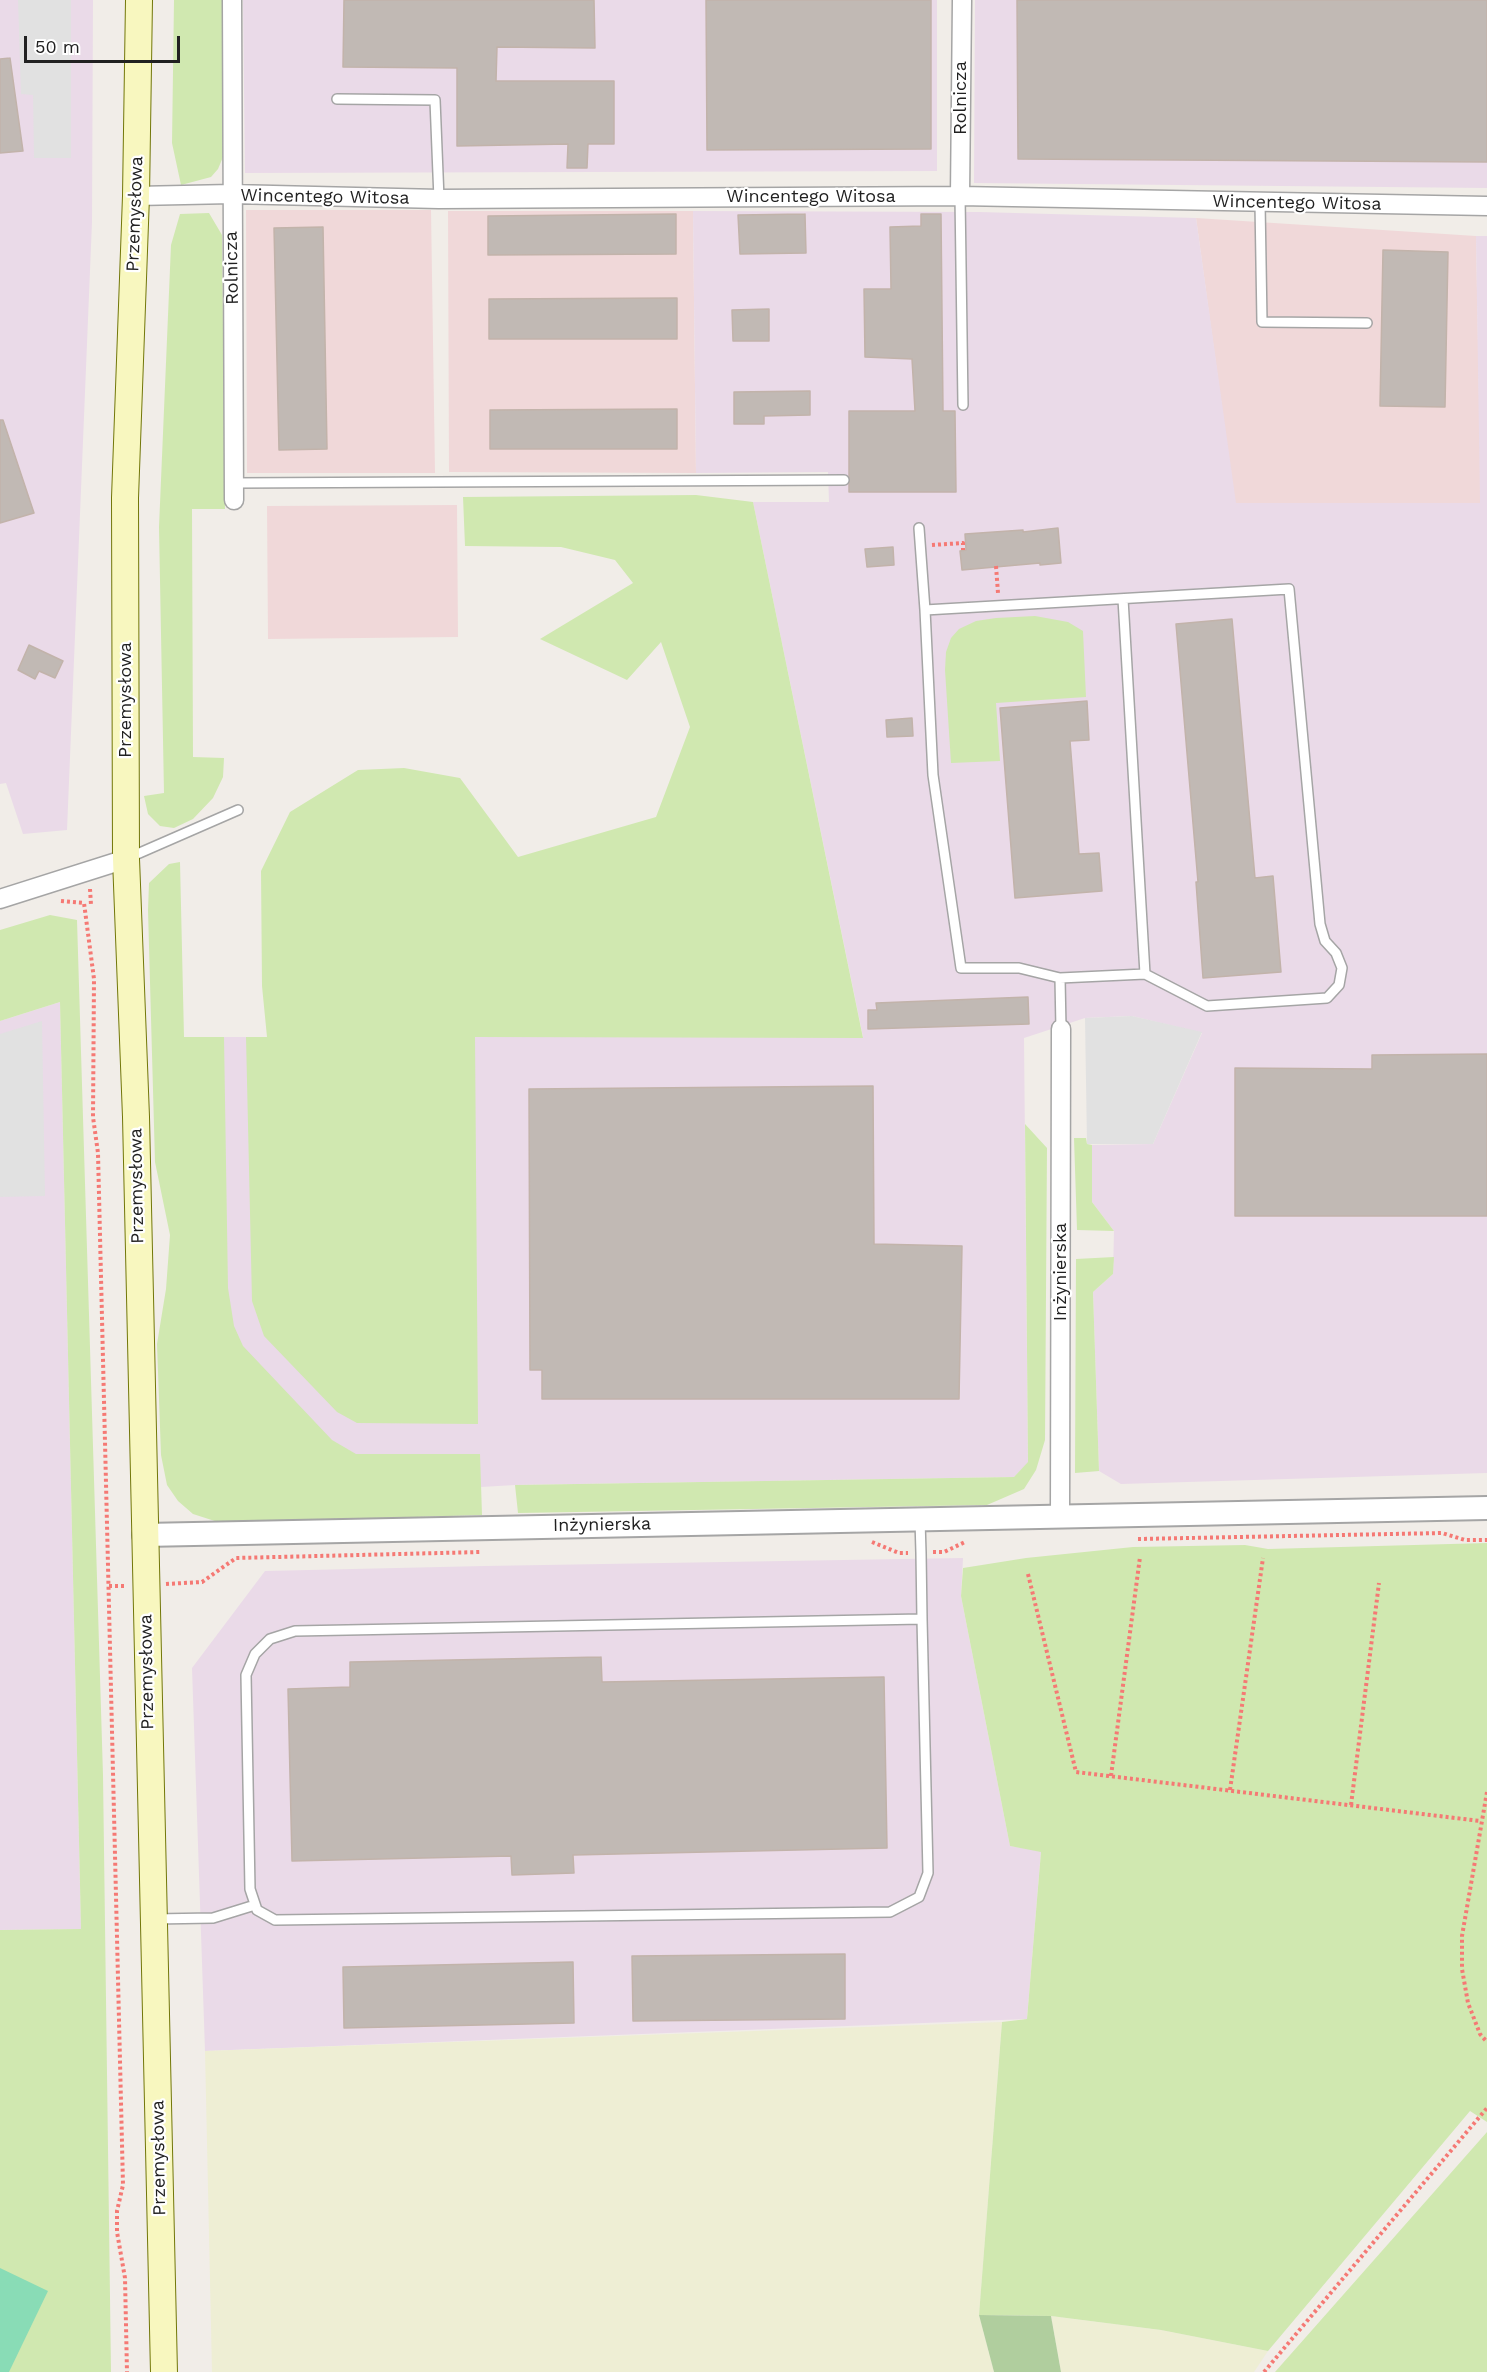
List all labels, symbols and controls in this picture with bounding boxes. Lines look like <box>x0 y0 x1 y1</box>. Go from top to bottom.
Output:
scale bar <box>27 24 183 62</box>
text: 50 m <box>35 36 80 57</box>
street label: Rolnicza <box>950 61 972 135</box>
street label: Przemysłowa <box>122 156 148 272</box>
street label: Wincentego Witosa <box>240 185 410 209</box>
street label: Wincentego Witosa <box>726 186 896 208</box>
street label: Wincentego Witosa <box>1212 191 1382 215</box>
street label: Rolnicza <box>221 231 243 305</box>
street label: Przemysłowa <box>115 642 137 758</box>
street label: Przemysłowa <box>125 1128 149 1244</box>
street label: Inżynierska <box>1050 1223 1072 1321</box>
street label: Inżynierska <box>553 1513 651 1537</box>
street label: Przemysłowa <box>135 1614 159 1730</box>
street label: Przemysłowa <box>147 2100 171 2216</box>

